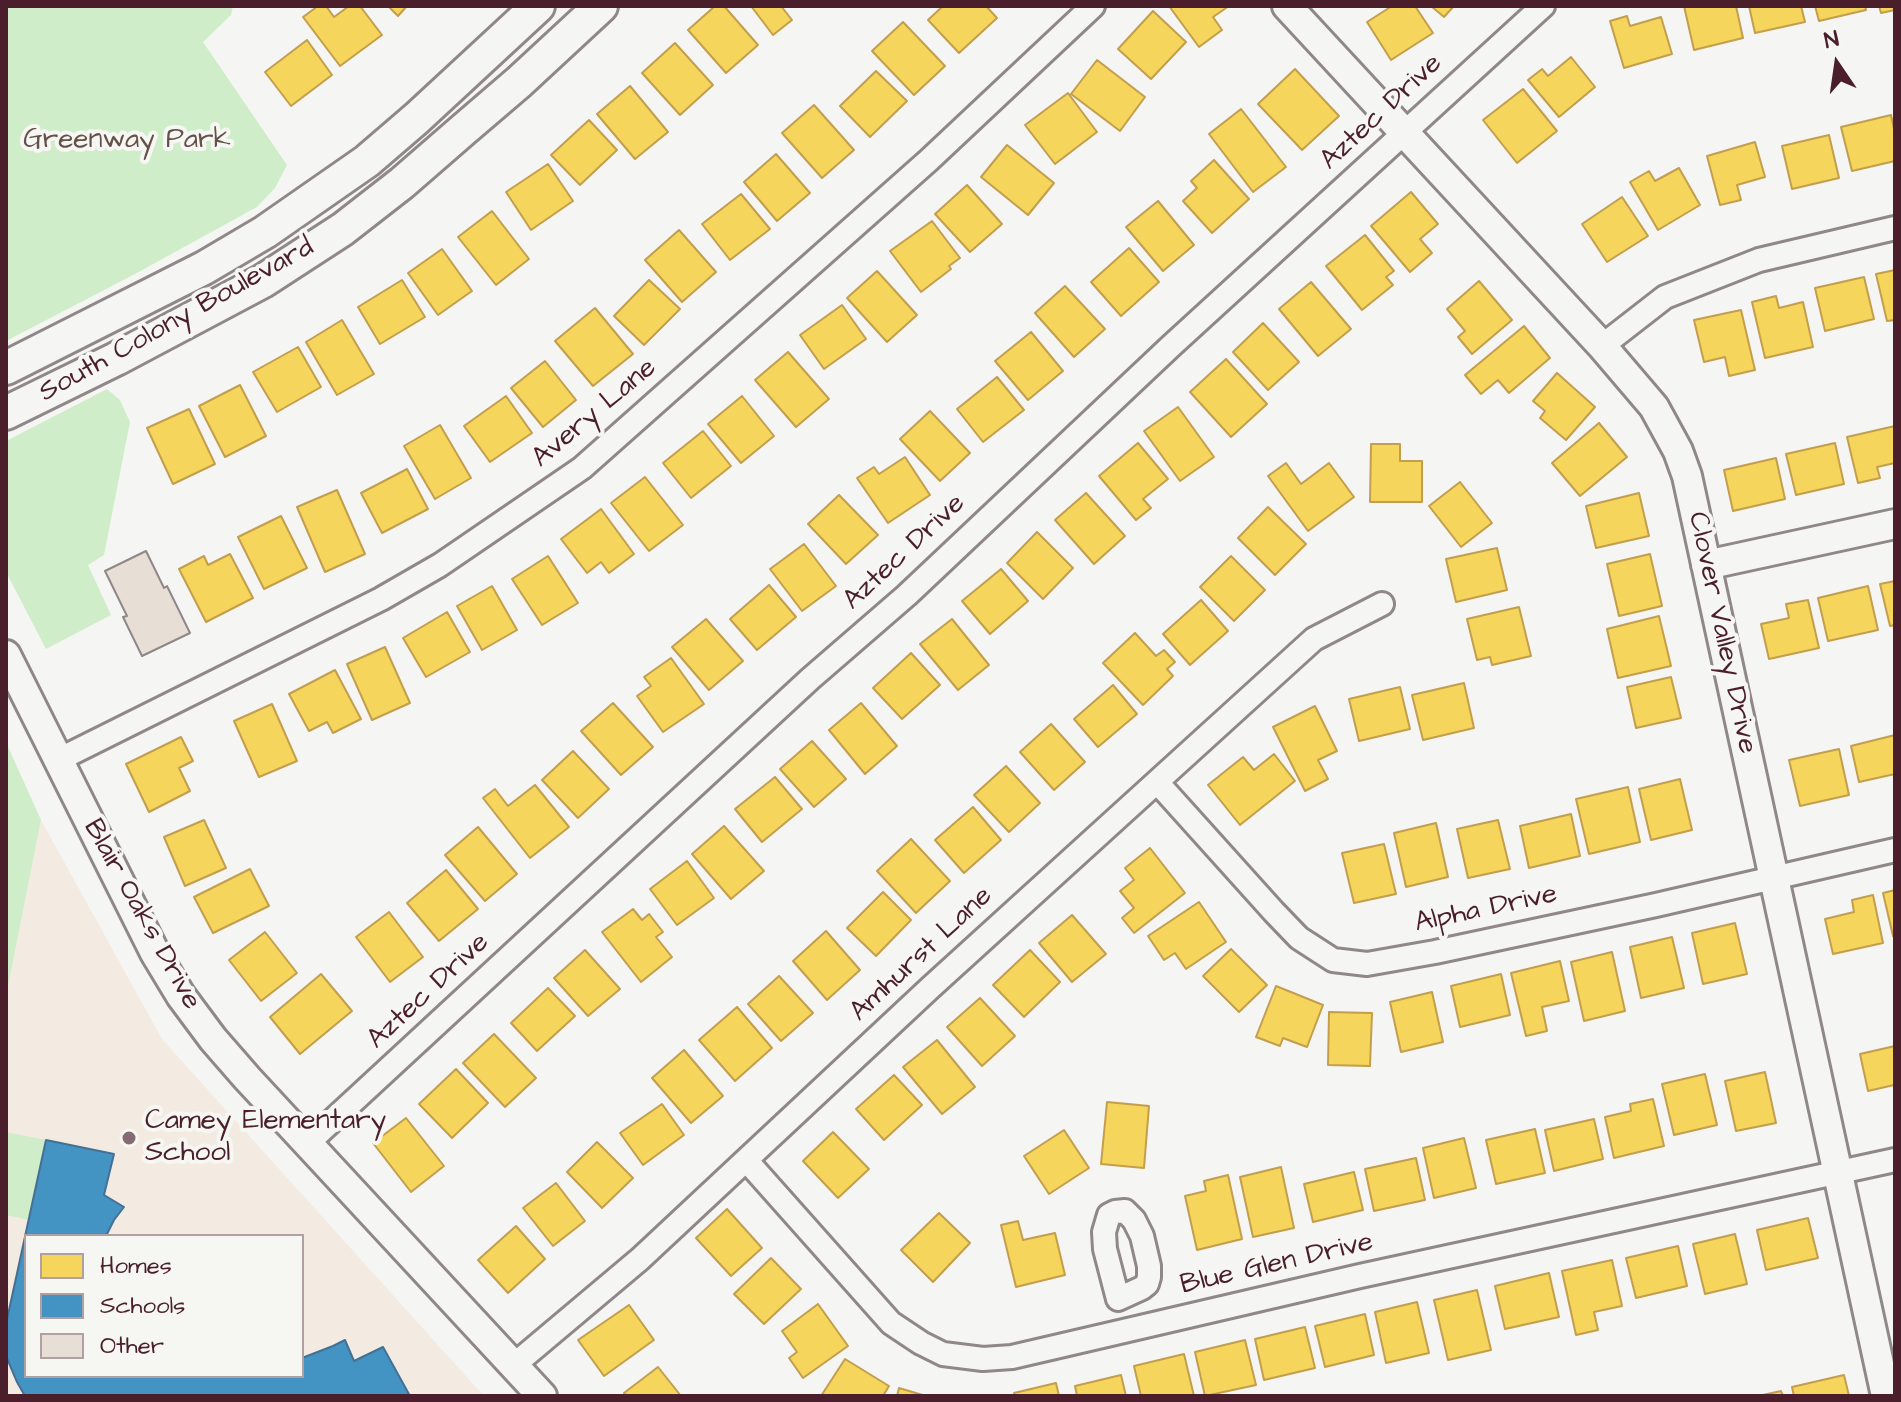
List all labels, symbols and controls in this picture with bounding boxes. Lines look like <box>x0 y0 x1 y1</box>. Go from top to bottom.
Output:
text: N <box>1821 23 1842 57</box>
north arrow <box>1797 24 1877 104</box>
street label: Aztec Drive <box>1314 48 1450 178</box>
park label: Greenway Park <box>23 124 231 158</box>
street label: South Colony Boulevard <box>34 231 320 411</box>
street label: Avery Lane <box>526 352 664 476</box>
street label: Aztec Drive <box>837 488 973 618</box>
street label: Clover Valley Drive <box>1679 509 1763 757</box>
street label: Blair Oaks Drive <box>75 814 207 1016</box>
street label: Alpha Drive <box>1412 879 1560 941</box>
street label: Amhurst Lane <box>844 880 1000 1030</box>
street label: Aztec Drive <box>361 927 497 1057</box>
place label: Camey Elementary School <box>145 1105 386 1171</box>
marker: Camey Elementary School <box>120 1129 138 1147</box>
street label: Blue Glen Drive <box>1177 1227 1377 1303</box>
legend <box>24 1234 304 1378</box>
text: Homes <box>100 1249 172 1283</box>
text: Schools <box>100 1289 185 1323</box>
text: Other <box>100 1329 164 1363</box>

